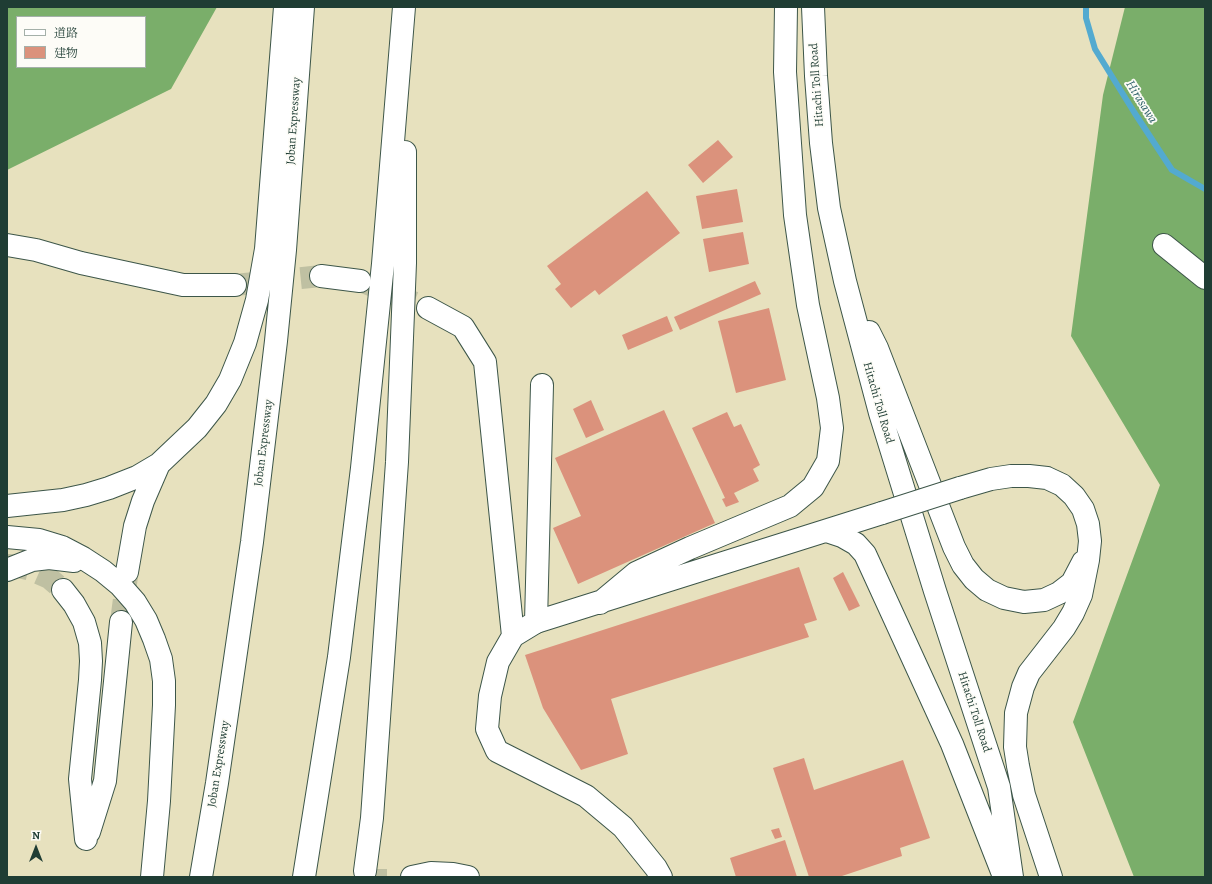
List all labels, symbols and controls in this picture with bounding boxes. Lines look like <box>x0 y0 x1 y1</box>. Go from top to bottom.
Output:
legend <box>16 16 146 68</box>
text: 道路 <box>54 25 78 41</box>
street label: Hitachi Toll Road <box>807 43 827 127</box>
text: 建物 <box>54 45 78 61</box>
street label: Joban Expressway <box>284 77 304 165</box>
water label: Hirasawa <box>1122 78 1160 126</box>
street label: Hitachi Toll Road <box>859 361 897 445</box>
street label: Joban Expressway <box>252 399 276 487</box>
street label: Hitachi Toll Road <box>954 670 994 754</box>
street label: Joban Expressway <box>205 720 233 808</box>
north arrow <box>16 828 56 868</box>
text: N <box>32 828 40 843</box>

